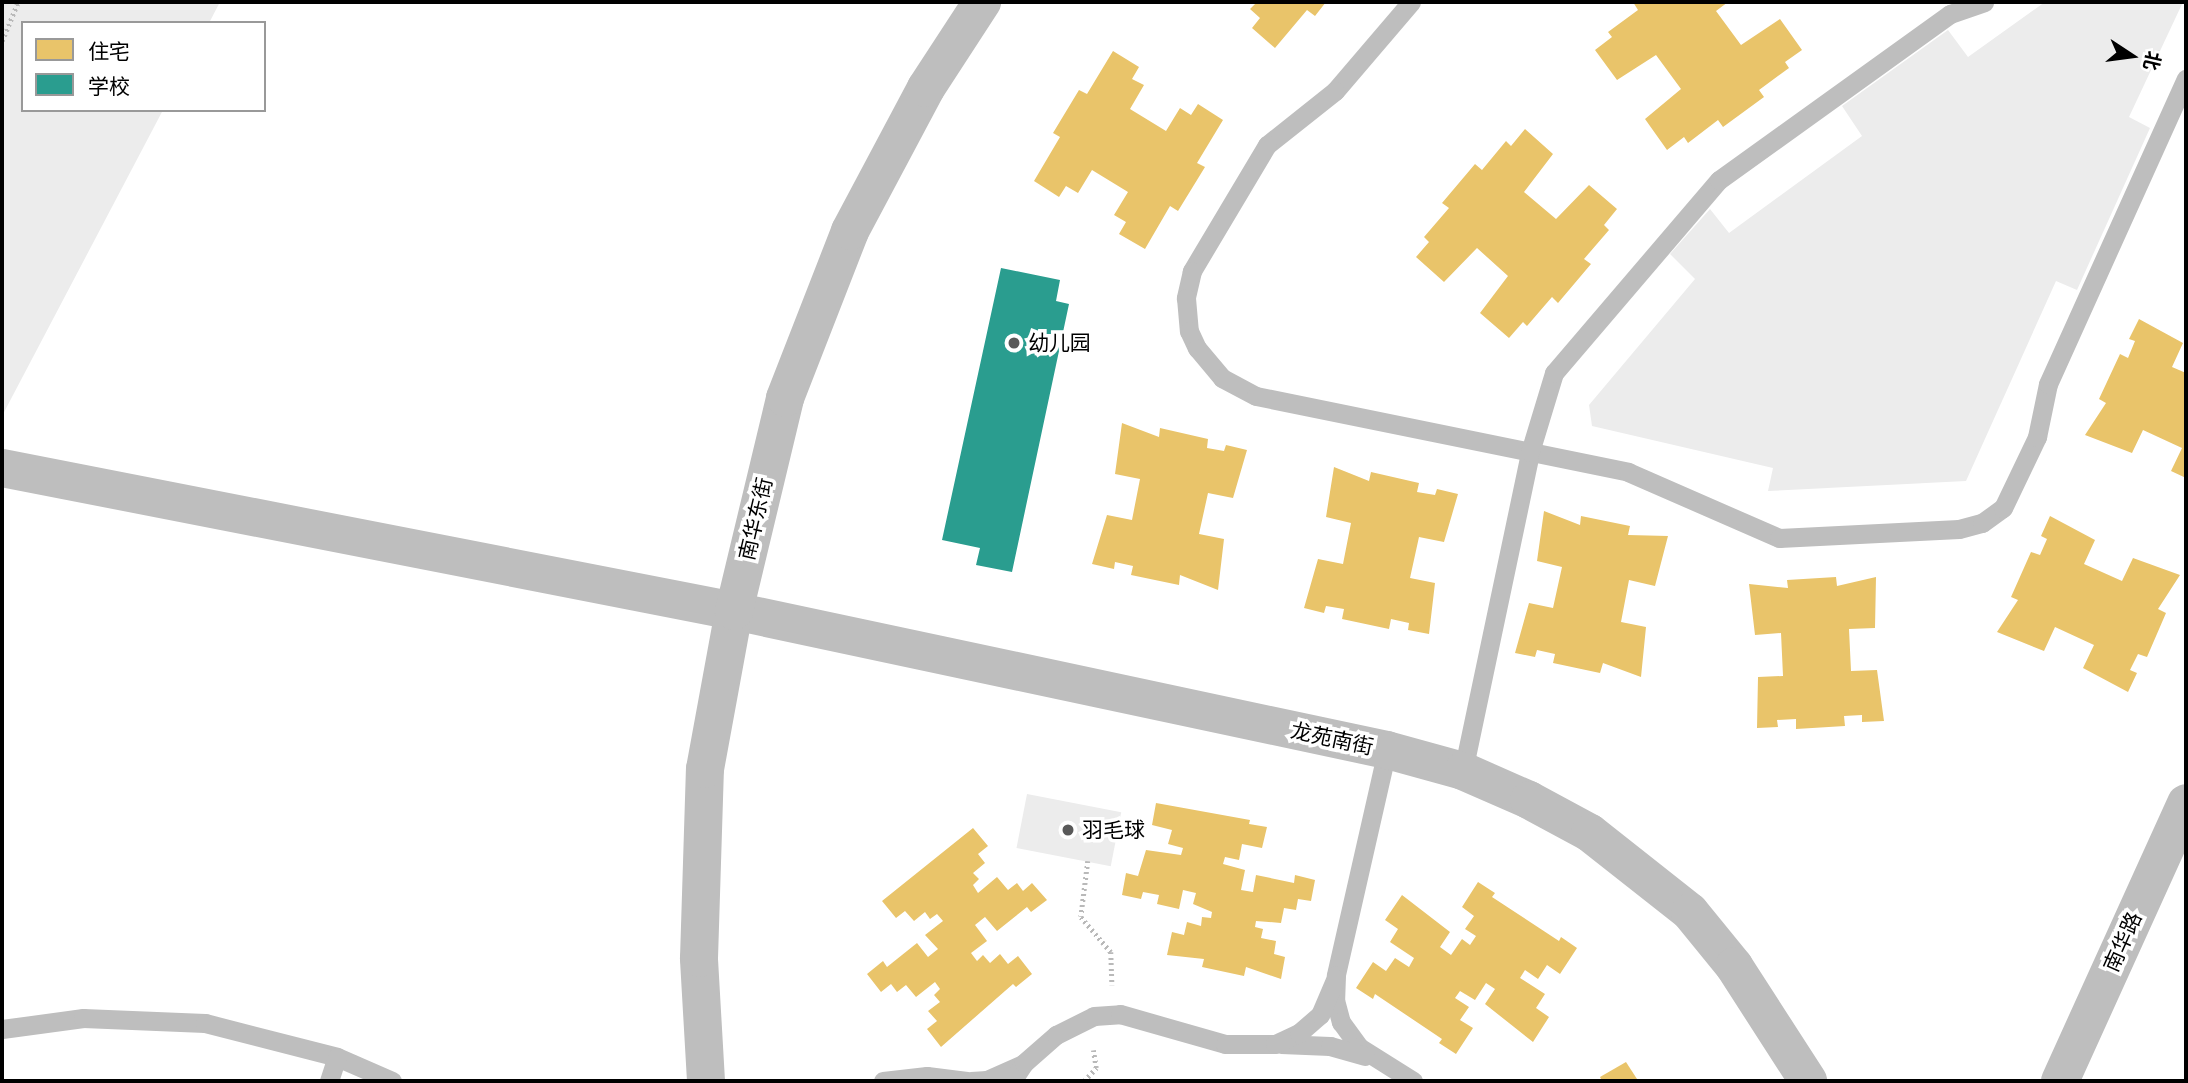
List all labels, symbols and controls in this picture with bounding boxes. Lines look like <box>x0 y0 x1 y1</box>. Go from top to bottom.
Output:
legend <box>21 21 266 112</box>
north arrow <box>2097 21 2167 91</box>
text: 住宅 <box>88 39 130 64</box>
text: 北 <box>2140 49 2165 72</box>
text: 学校 <box>88 74 130 99</box>
place label: 幼儿园 <box>1028 330 1091 356</box>
marker: 幼儿园 <box>1006 335 1022 351</box>
street label: 南华东街 <box>734 475 778 563</box>
street label: 龙苑南街 <box>1288 718 1376 760</box>
place label: 羽毛球 <box>1082 817 1145 843</box>
marker: 羽毛球 <box>1060 822 1076 838</box>
street label: 南华路 <box>2099 908 2147 976</box>

